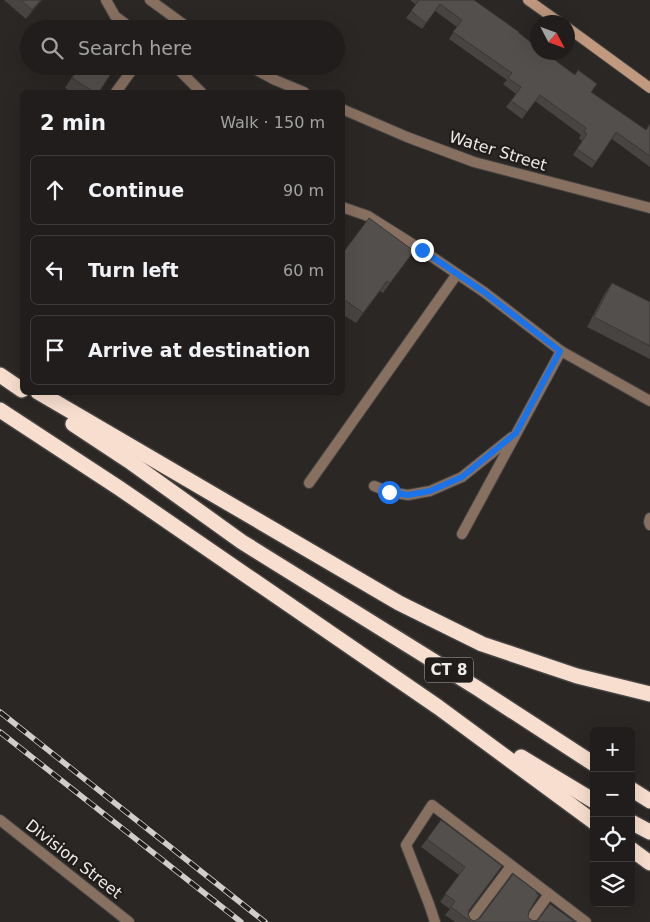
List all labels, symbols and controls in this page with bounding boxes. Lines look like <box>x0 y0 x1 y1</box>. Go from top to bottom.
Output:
north arrow <box>530 15 575 60</box>
search box <box>20 20 345 75</box>
icon: search <box>38 34 66 62</box>
text: Search here <box>78 37 192 59</box>
text: 2 min <box>40 111 106 135</box>
text: Walk · 150 m <box>220 113 325 132</box>
street label: Water Street <box>447 127 549 175</box>
icon: ahead <box>41 176 69 204</box>
text: Continue <box>88 179 184 201</box>
text: 90 m <box>283 181 324 200</box>
route end <box>411 239 434 262</box>
icon: left <box>41 256 69 284</box>
text: Turn left <box>88 259 179 281</box>
text: 60 m <box>283 261 324 280</box>
icon: arrive <box>41 336 69 364</box>
text: Arrive at destination <box>88 339 310 361</box>
route start <box>378 481 401 504</box>
road number: CT 8 <box>425 658 473 682</box>
map controls <box>590 727 635 907</box>
button: + <box>590 727 635 772</box>
button: − <box>590 772 635 817</box>
street label: Division Street <box>22 815 126 903</box>
button: locate <box>590 817 635 862</box>
button: layers <box>590 862 635 907</box>

